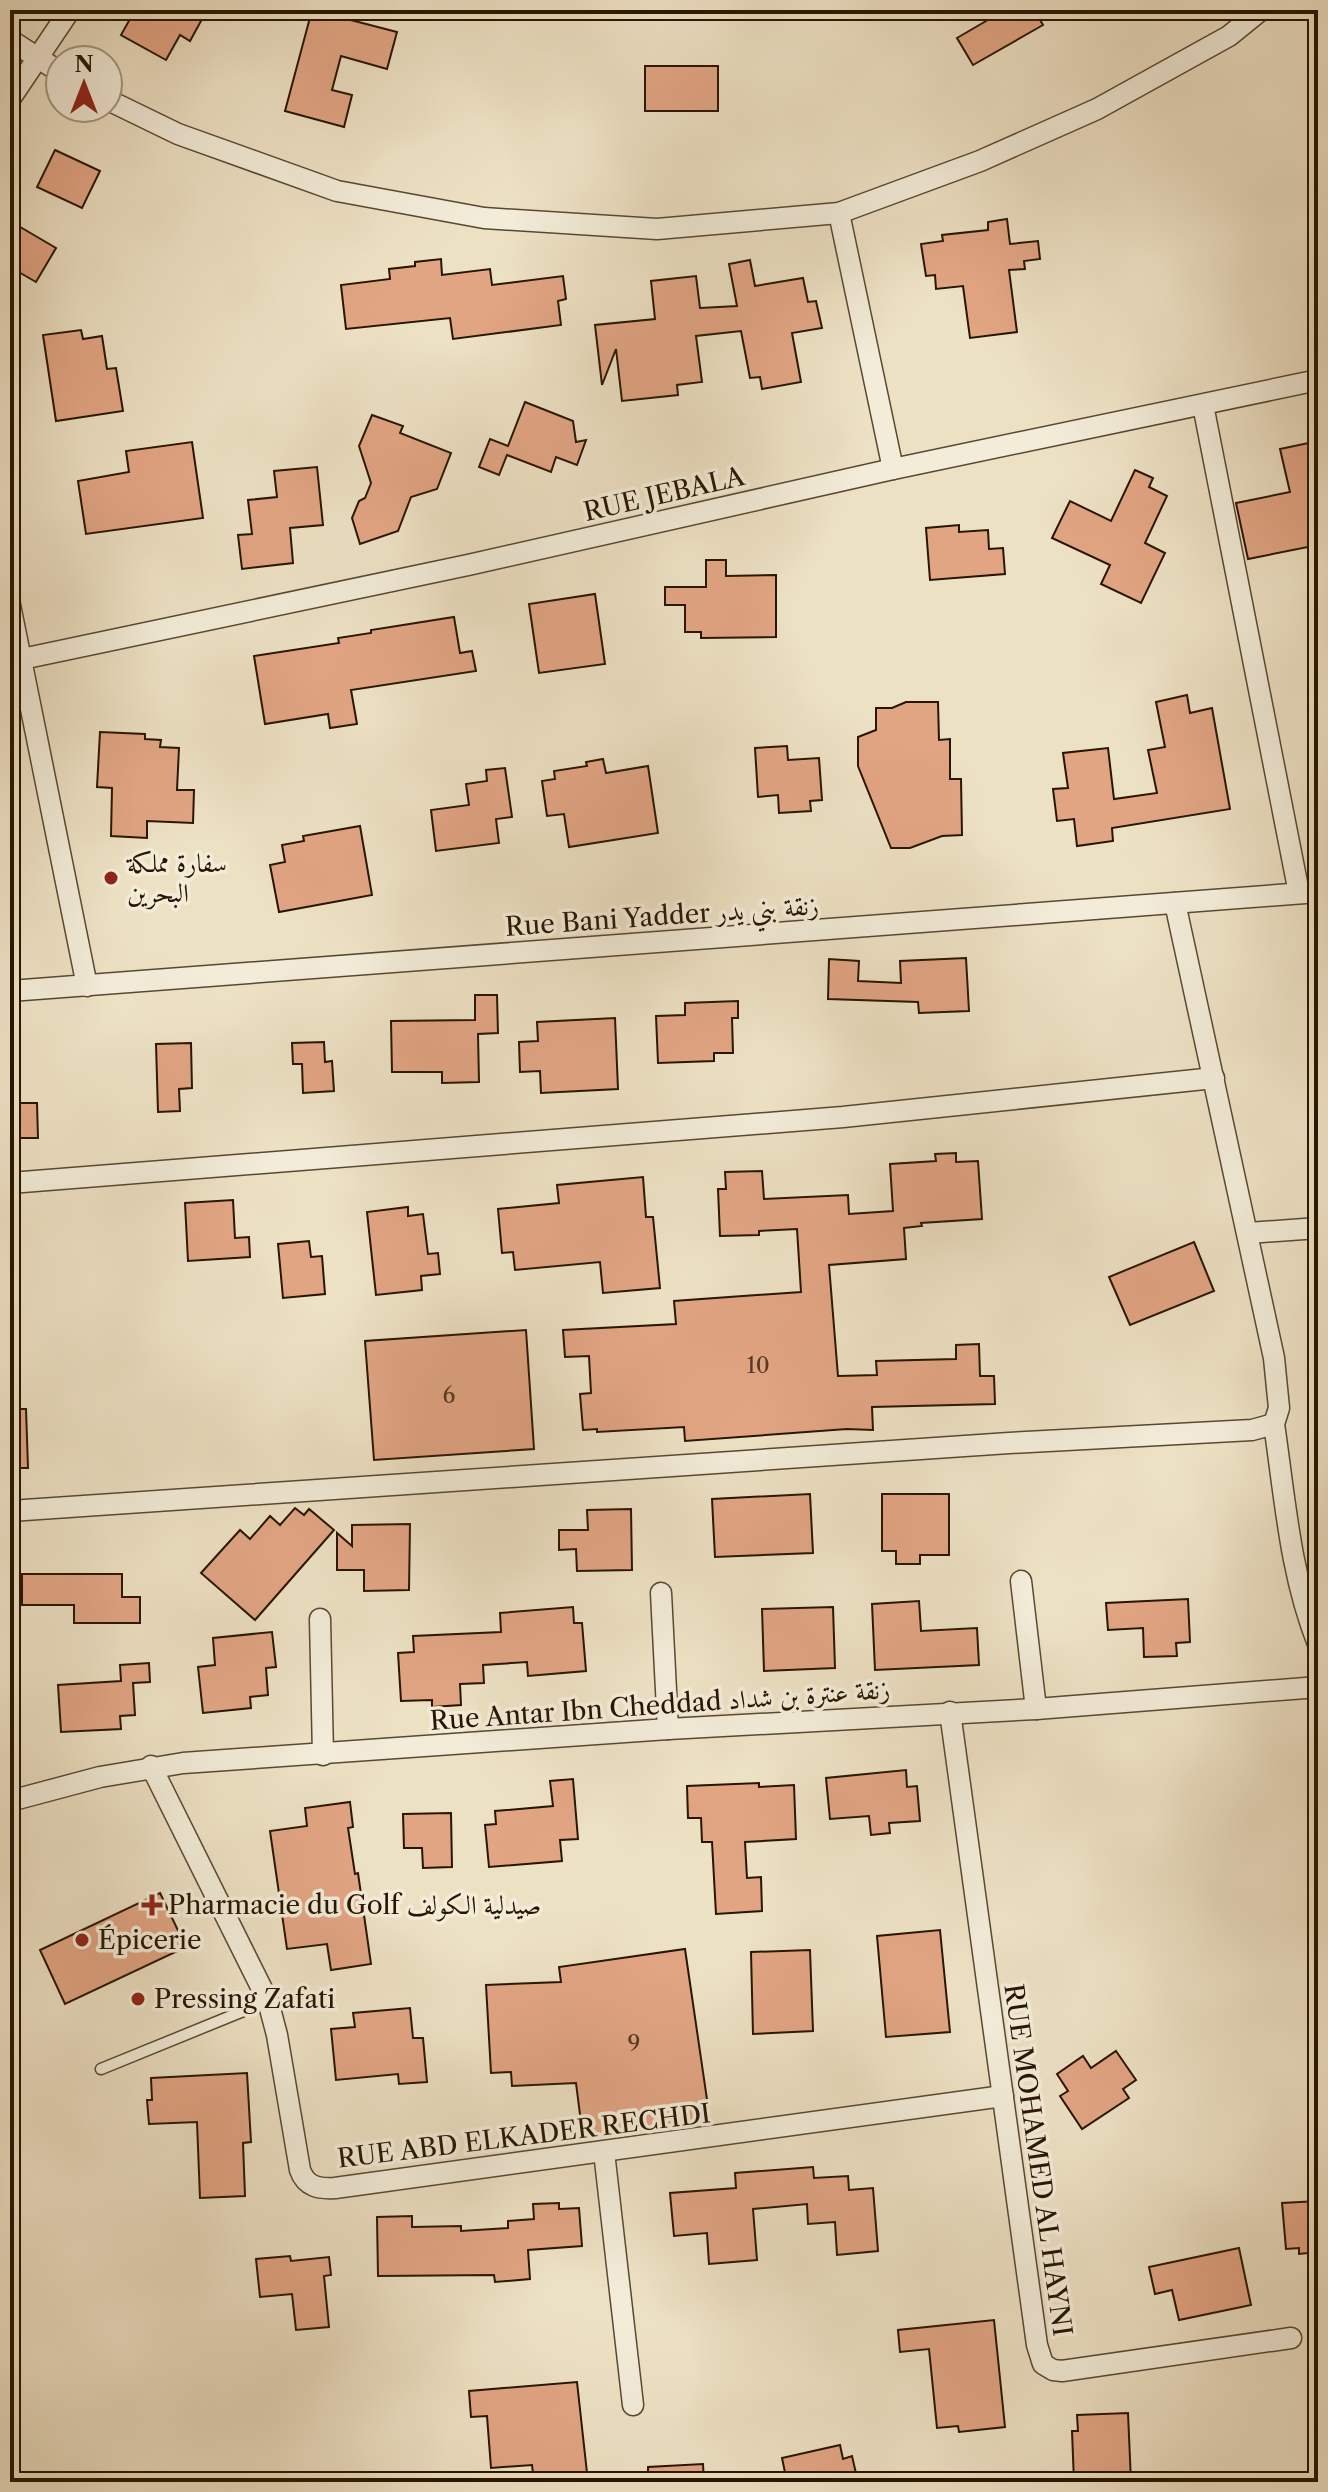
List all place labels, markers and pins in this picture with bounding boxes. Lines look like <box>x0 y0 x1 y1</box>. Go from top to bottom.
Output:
place label: سفارة مملكة البحرين <box>125 847 227 910</box>
marker: سفارة مملكة البحرين <box>102 869 120 887</box>
place label: Pharmacie du Golf صيدلية الكولف <box>168 1889 541 1922</box>
marker: Pharmacie du Golf صيدلية الكولف <box>143 1896 161 1914</box>
place label: Épicerie <box>98 1924 202 1956</box>
marker: Épicerie <box>73 1931 91 1949</box>
place label: Pressing Zafati <box>154 1983 335 2015</box>
marker: Pressing Zafati <box>129 1990 147 2008</box>

